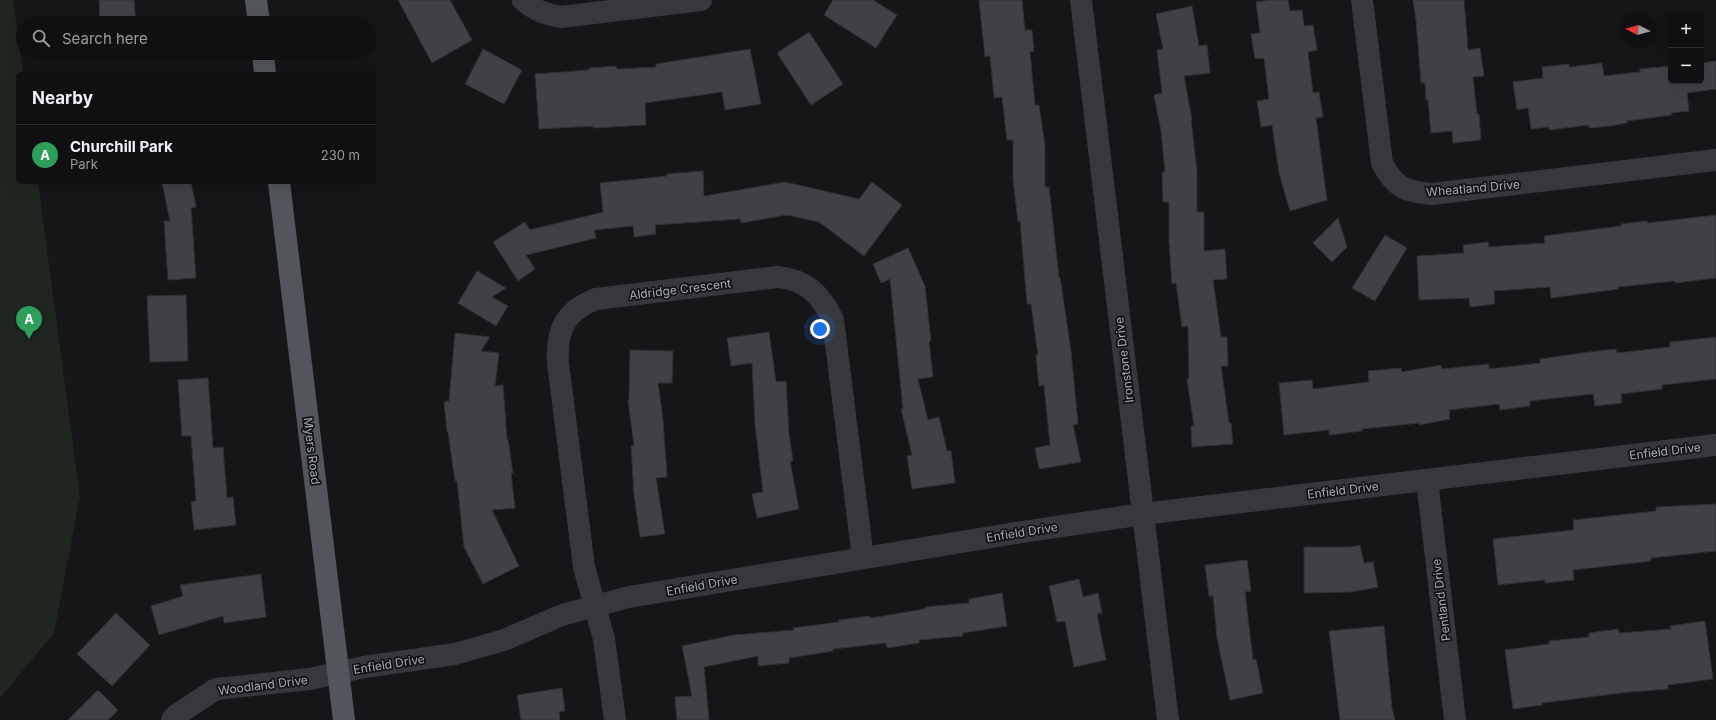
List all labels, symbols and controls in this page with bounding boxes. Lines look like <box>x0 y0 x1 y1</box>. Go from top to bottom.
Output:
north arrow <box>1620 12 1656 48</box>
map controls <box>1668 12 1704 84</box>
button: + <box>1668 12 1704 48</box>
search box <box>16 16 376 60</box>
icon: search <box>30 27 52 49</box>
text: Search here <box>62 29 148 48</box>
button: − <box>1668 48 1704 84</box>
text: Nearby <box>32 88 93 108</box>
text: Churchill Park <box>70 137 173 156</box>
text: A <box>40 147 50 163</box>
text: 230 m <box>321 147 360 163</box>
text: Park <box>70 156 98 172</box>
street label: Wheatland Drive <box>1426 176 1520 200</box>
street label: Aldridge Crescent <box>628 275 732 303</box>
pin: A <box>16 306 42 339</box>
street label: Ironstone Drive <box>1111 316 1137 404</box>
your location <box>810 319 830 339</box>
street label: Myers Road <box>300 417 324 485</box>
street label: Enfield Drive <box>1628 439 1702 463</box>
street label: Enfield Drive <box>1306 478 1380 502</box>
street label: Enfield Drive <box>985 519 1059 545</box>
street label: Pentland Drive <box>1429 558 1453 642</box>
street label: Enfield Drive <box>665 571 739 599</box>
street label: Enfield Drive <box>352 651 426 677</box>
street label: Woodland Drive <box>217 672 309 698</box>

